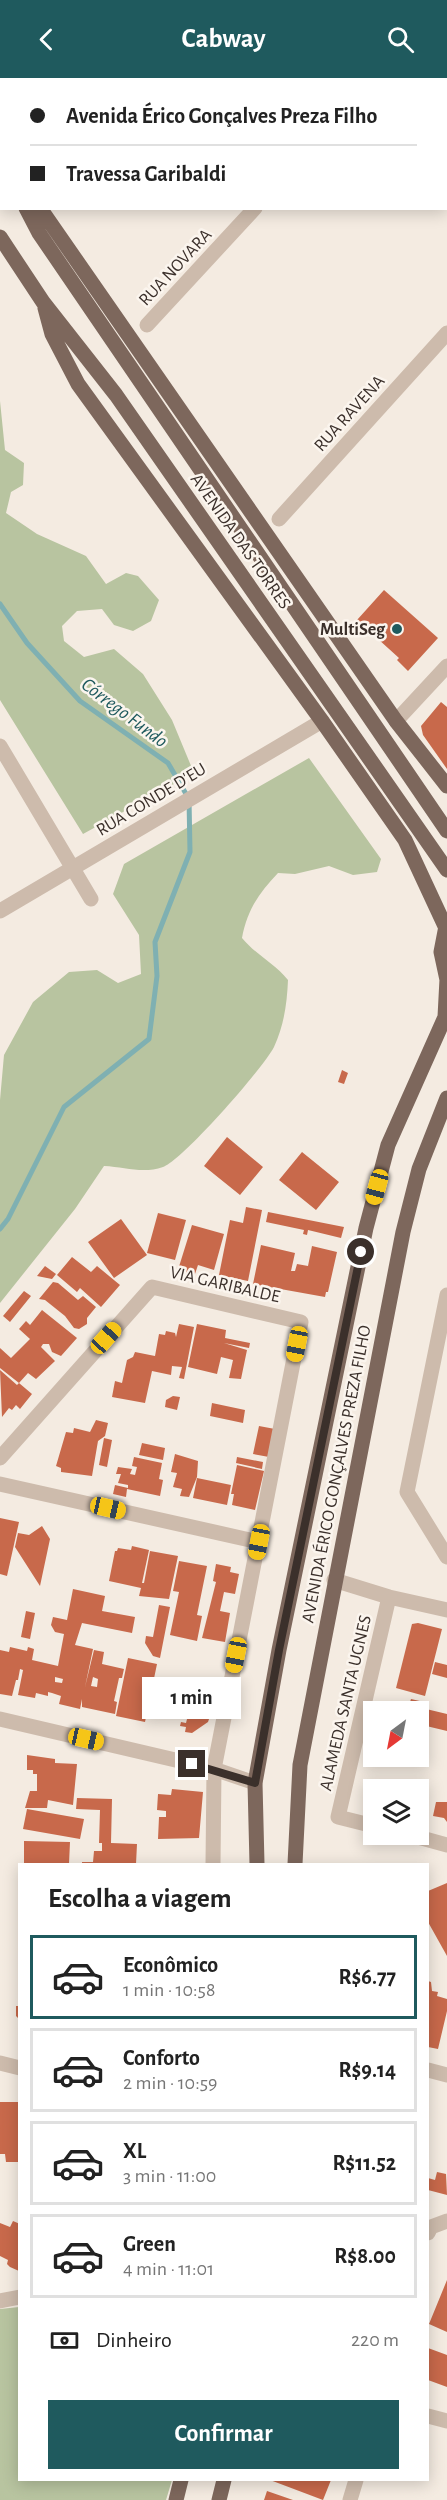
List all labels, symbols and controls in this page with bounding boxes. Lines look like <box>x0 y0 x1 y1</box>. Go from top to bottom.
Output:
icon: back <box>30 23 63 56</box>
icon: search <box>384 23 417 56</box>
text: Cabway <box>181 25 266 52</box>
text: Avenida Érico Gonçalves Preza Filho <box>66 105 377 127</box>
text: Travessa Garibaldi <box>66 163 226 185</box>
street label: RUA NOVARA <box>136 225 216 310</box>
street label: RUA RAVENA <box>311 372 389 455</box>
street label: AVENIDA DAS TORRES <box>187 471 294 613</box>
place label: MultiSeg <box>320 621 386 639</box>
marker: MultiSeg <box>390 622 404 636</box>
water label: Córrego Fundo <box>78 674 171 751</box>
street label: RUA CONDE D'EU <box>93 760 210 840</box>
car <box>364 1167 390 1207</box>
route start <box>347 1238 374 1265</box>
street label: VIA GARIBALDE <box>168 1264 282 1306</box>
car <box>87 1319 125 1357</box>
street label: AVENIDA ÉRICO GONÇALVES PREZA FILHO <box>296 1323 375 1625</box>
car <box>285 1325 309 1363</box>
car <box>88 1495 128 1521</box>
car <box>247 1523 271 1561</box>
street label: ALAMEDA SANTA UGNES <box>317 1614 375 1793</box>
car <box>224 1636 248 1674</box>
callout: 1 min <box>142 1677 242 1719</box>
text: 1 min <box>170 1688 213 1708</box>
north arrow <box>363 1701 429 1767</box>
map controls <box>363 1701 429 1845</box>
car <box>66 1726 106 1752</box>
route end <box>178 1750 205 1777</box>
button: layers <box>363 1779 429 1845</box>
text: Escolha a viagem <box>48 1885 231 1912</box>
icon: car <box>51 1950 105 2004</box>
text: Econômico <box>123 1954 218 1976</box>
text: R$6.77 <box>338 1966 396 1988</box>
text: 1 min · 10:58 <box>123 1980 215 2000</box>
icon: car <box>51 2043 105 2097</box>
text: Conforto <box>123 2047 200 2069</box>
text: R$9.14 <box>338 2059 396 2081</box>
text: 2 min · 10:59 <box>123 2073 218 2093</box>
icon: car <box>51 2136 105 2190</box>
text: XL <box>123 2140 146 2162</box>
text: R$11.52 <box>332 2152 396 2174</box>
text: 3 min · 11:00 <box>123 2166 216 2186</box>
icon: car <box>51 2229 105 2283</box>
text: Green <box>123 2233 176 2255</box>
text: R$8.00 <box>334 2245 396 2267</box>
text: 4 min · 11:01 <box>123 2259 214 2279</box>
icon: cash <box>48 2324 81 2357</box>
text: Dinheiro <box>96 2329 172 2351</box>
text: 220 m <box>351 2330 399 2350</box>
button: Confirmar <box>48 2400 399 2469</box>

